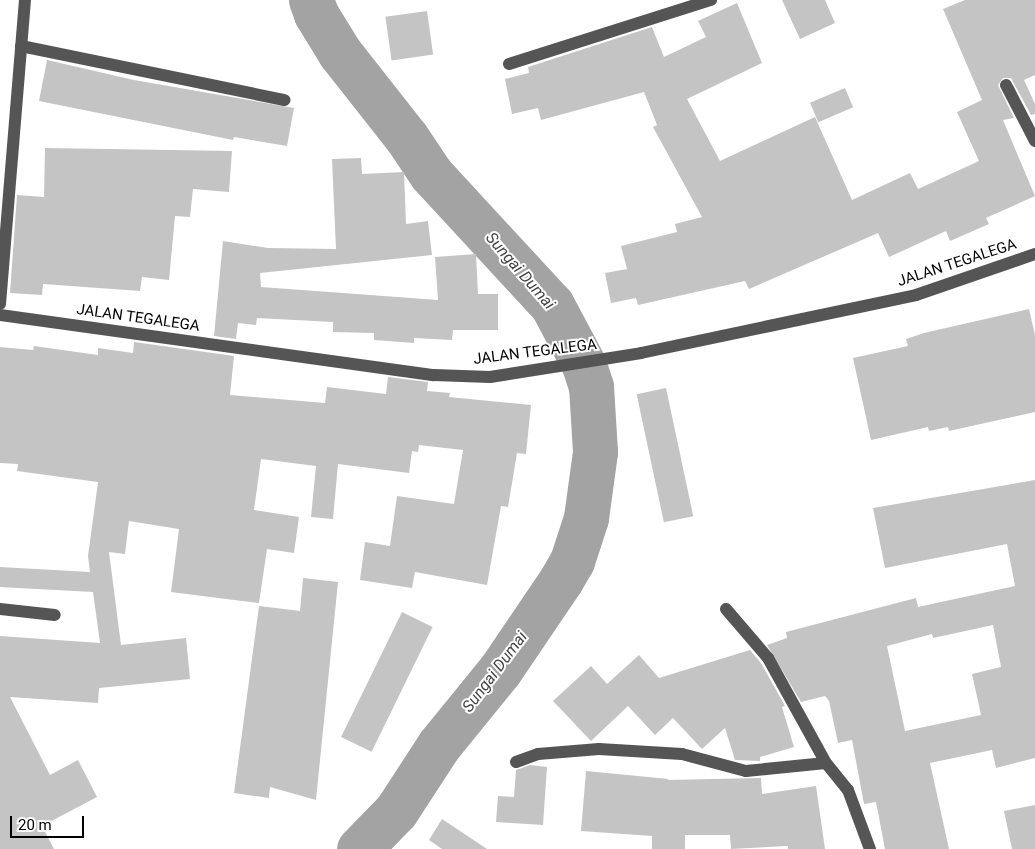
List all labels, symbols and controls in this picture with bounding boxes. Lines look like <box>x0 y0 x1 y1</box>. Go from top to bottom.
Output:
water label: Sungai Dumai <box>481 229 559 313</box>
street label: JALAN TEGALEGA <box>895 235 1019 291</box>
street label: JALAN TEGALEGA <box>75 300 201 336</box>
street label: JALAN TEGALEGA <box>472 335 598 369</box>
water label: Sungai Dumai <box>459 628 531 716</box>
scale bar <box>12 806 86 838</box>
text: 20 m <box>18 816 52 834</box>

